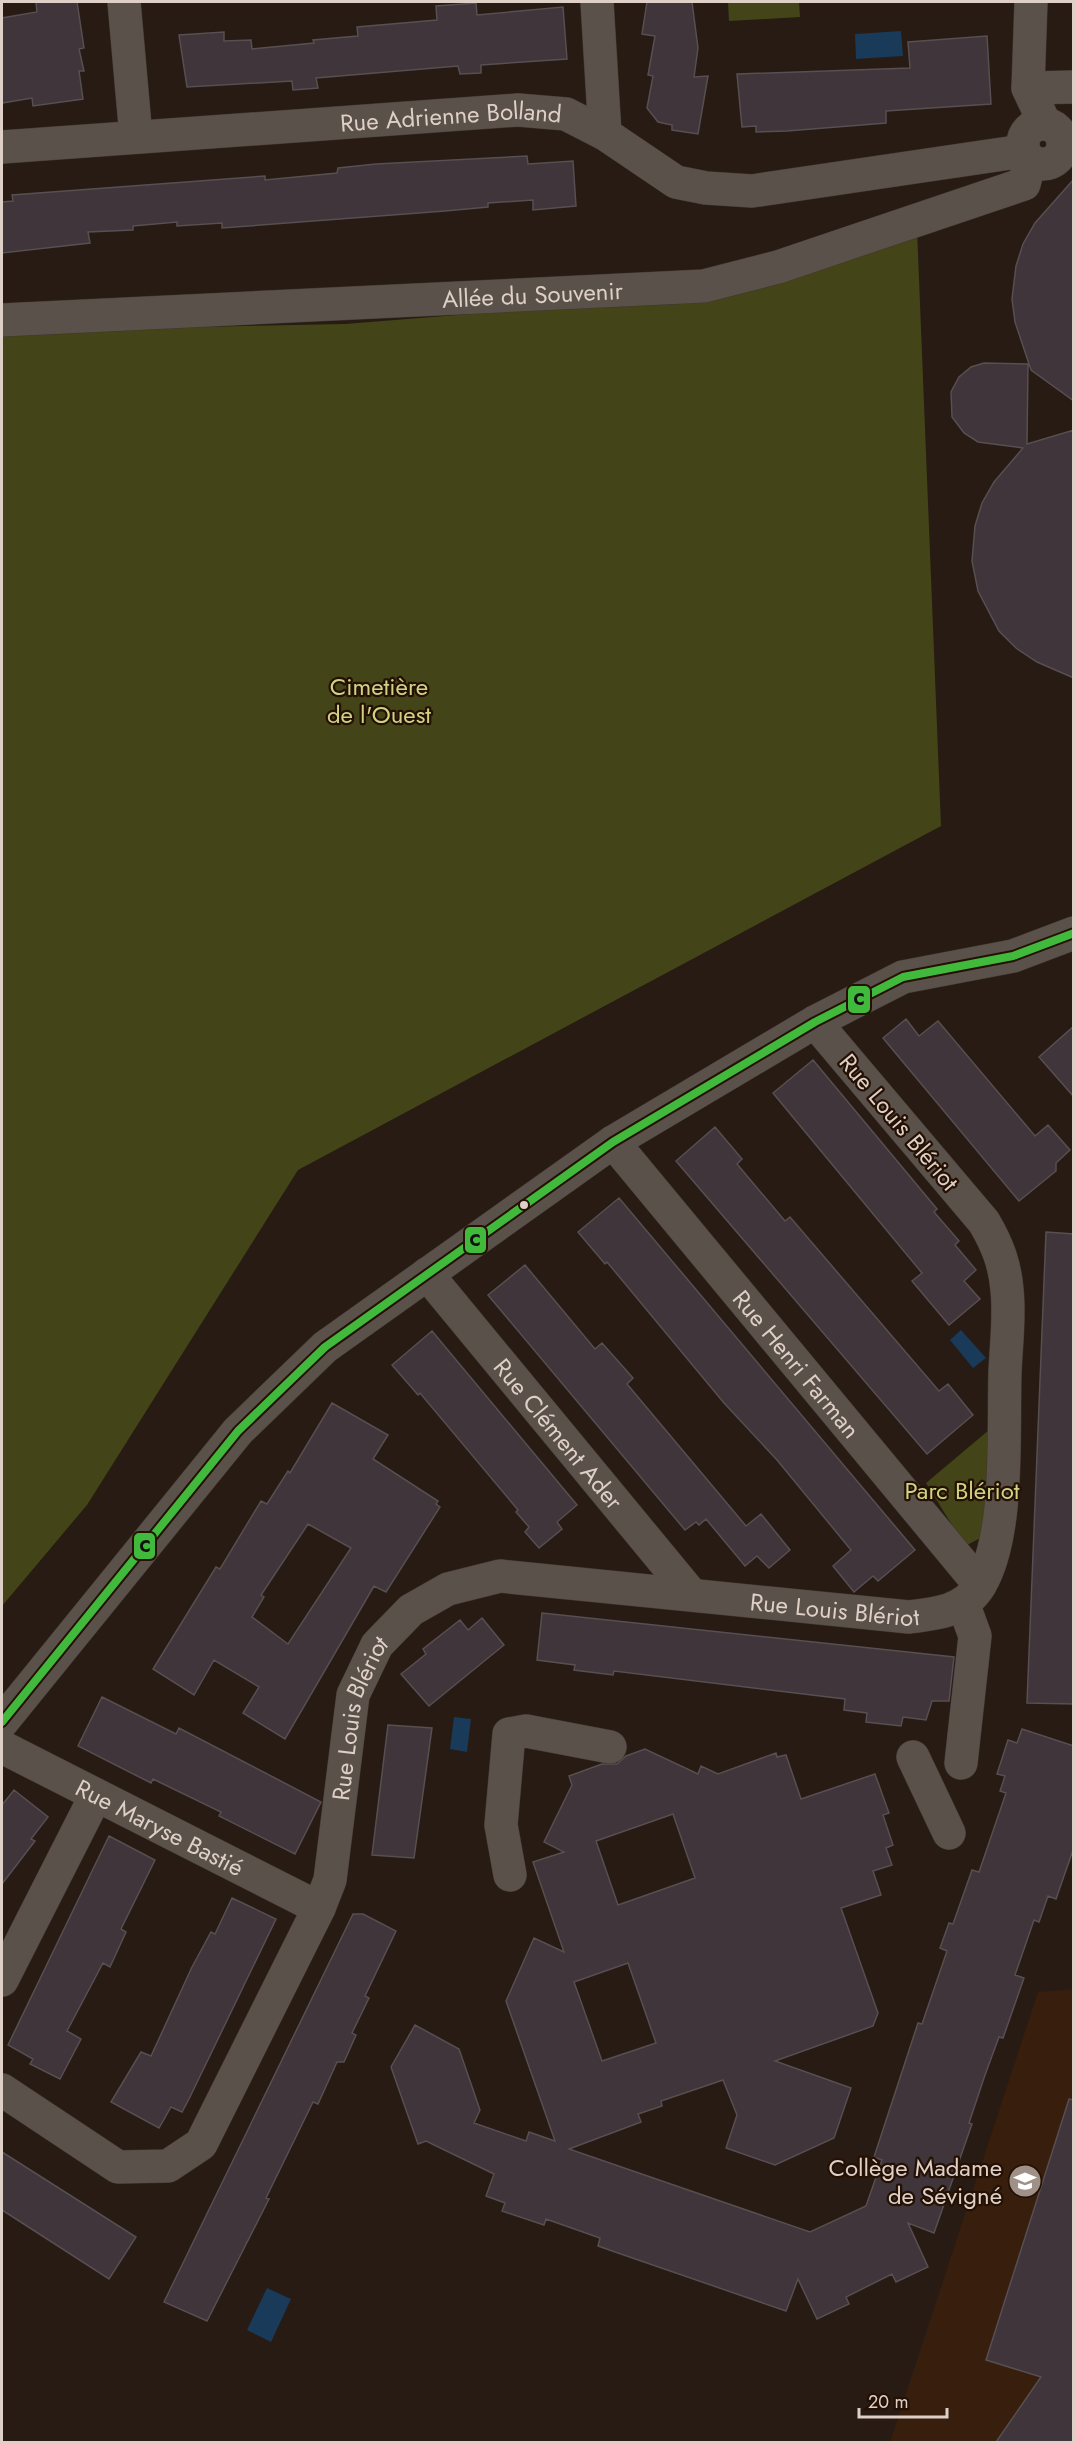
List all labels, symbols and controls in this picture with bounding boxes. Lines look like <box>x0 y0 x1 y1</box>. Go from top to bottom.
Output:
street label: Rue Adrienne Bolland <box>339 93 563 140</box>
street label: Allée du Souvenir <box>441 272 624 316</box>
park label: Cimetière de l'Ouest <box>327 669 431 732</box>
line badge: C <box>847 985 871 1014</box>
text: C <box>853 988 865 1011</box>
street label: Rue Louis Blériot <box>831 1046 967 1198</box>
unlabelled marker <box>518 1199 530 1211</box>
line badge: C <box>464 1226 487 1254</box>
text: C <box>469 1229 481 1252</box>
street label: Rue Henri Farman <box>725 1282 869 1446</box>
street label: Rue Clément Ader <box>486 1350 632 1517</box>
park label: Parc Blériot <box>904 1473 1020 1508</box>
line badge: C <box>133 1532 156 1560</box>
text: C <box>139 1535 151 1558</box>
street label: Rue Louis Blériot <box>748 1584 921 1635</box>
street label: Rue Louis Blériot <box>323 1627 395 1803</box>
street label: Rue Maryse Bastié <box>70 1770 250 1885</box>
place label: Collège Madame de Sévigné <box>829 2150 1002 2213</box>
school or university icon: Collège Madame de Sévigné <box>1007 2163 1043 2199</box>
scale bar <box>859 2381 948 2419</box>
text: 20 m <box>868 2389 908 2415</box>

